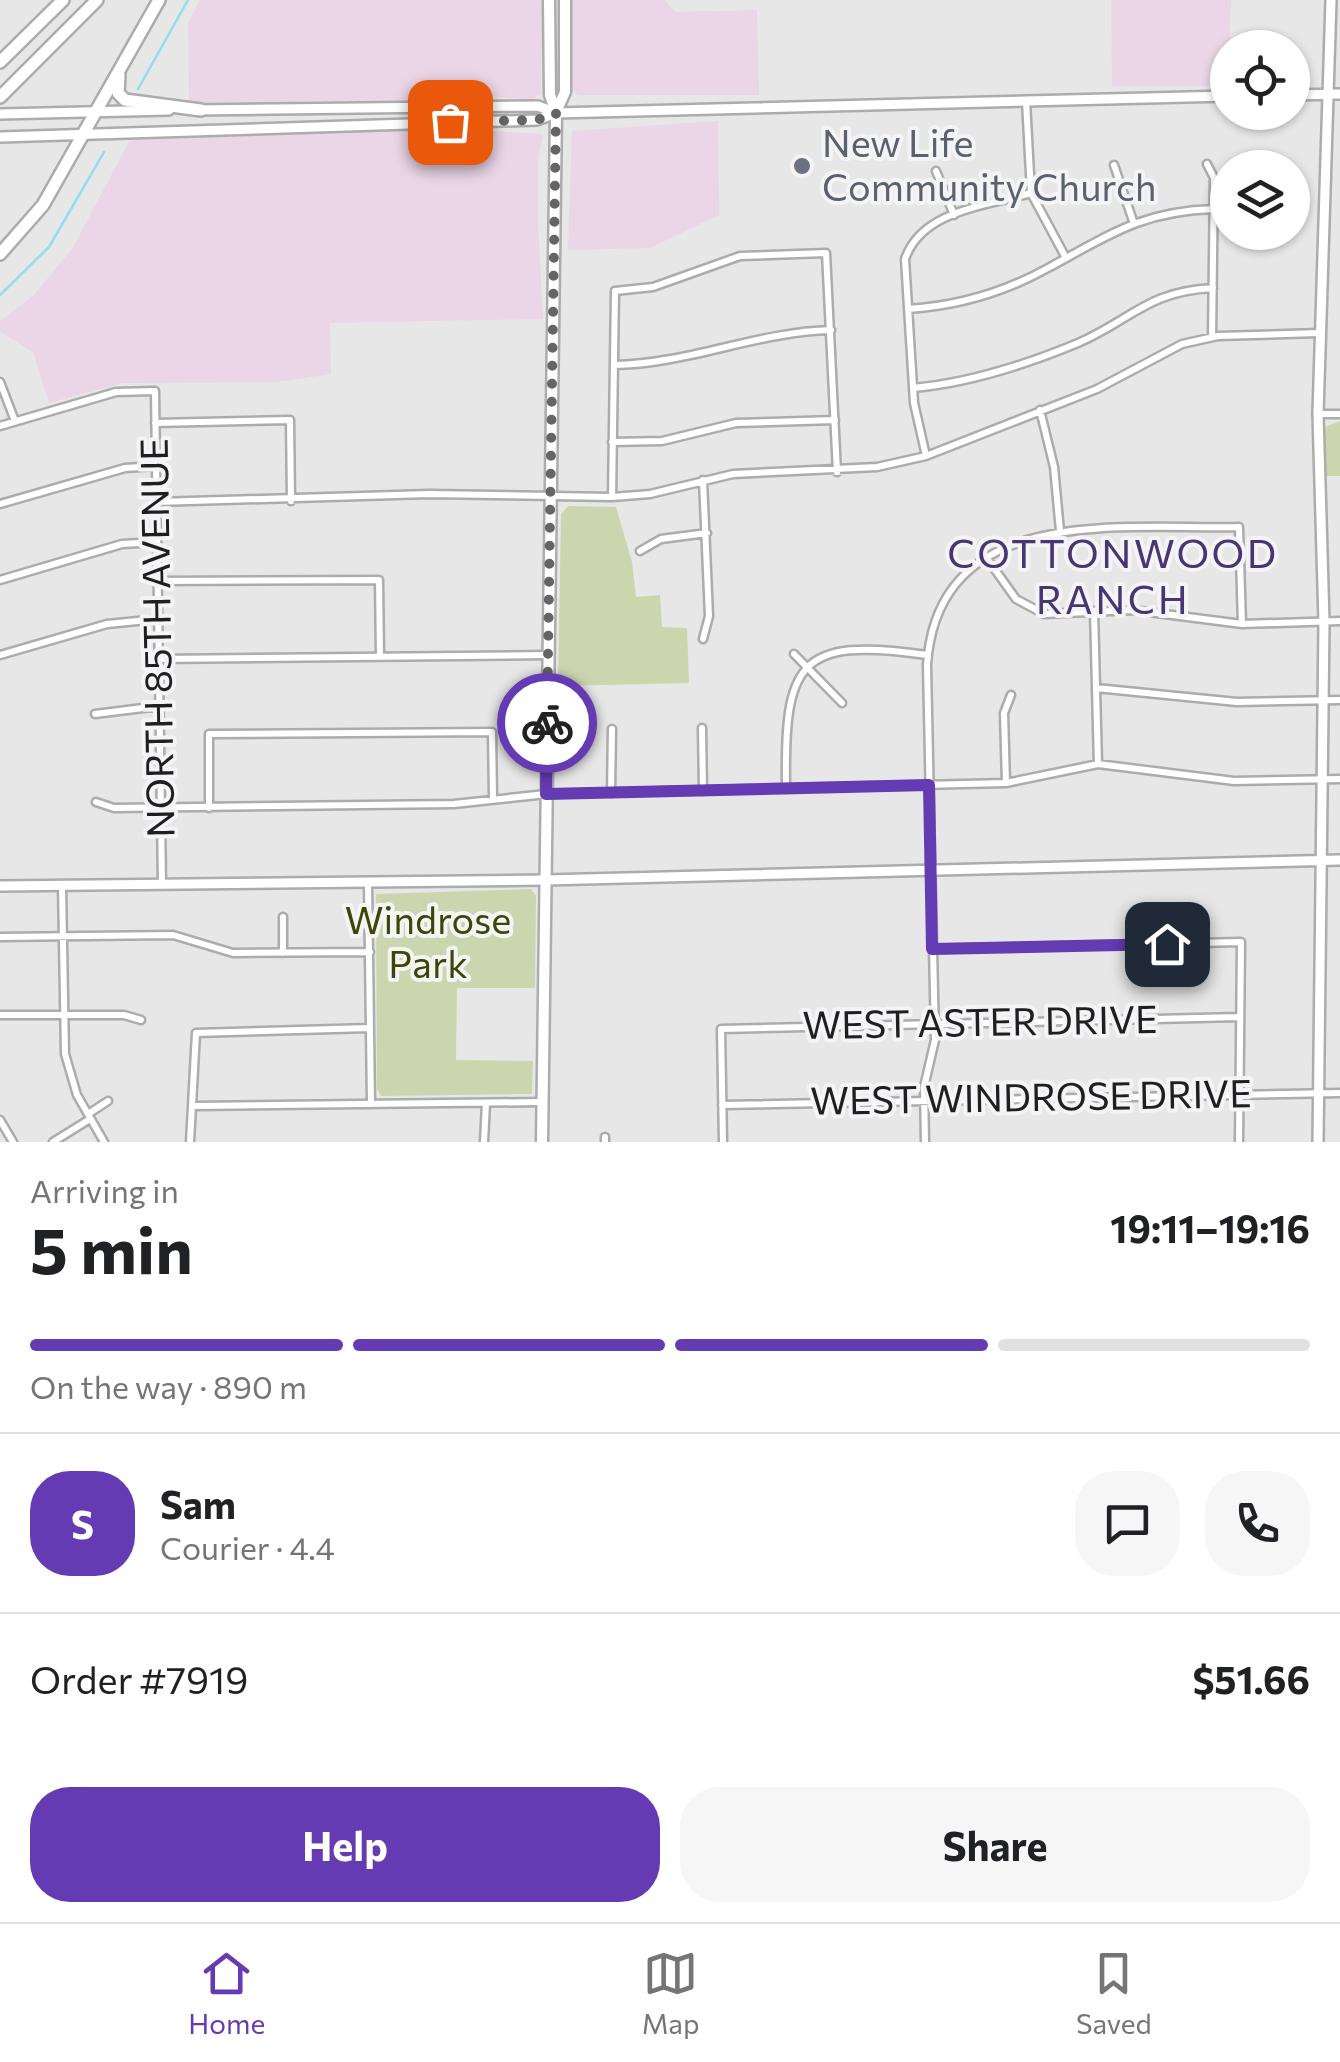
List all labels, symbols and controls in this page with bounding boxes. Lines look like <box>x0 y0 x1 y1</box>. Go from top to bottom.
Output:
map controls <box>1210 30 1310 250</box>
button: locate <box>1210 30 1310 130</box>
pin <box>408 80 493 165</box>
icon: bag <box>423 95 478 150</box>
place label: New Life Community Church <box>822 118 1156 209</box>
button: layers <box>1210 150 1310 250</box>
marker: New Life Community Church <box>791 155 813 177</box>
street label: NORTH 85TH AVENUE <box>129 438 182 838</box>
district label: COTTONWOOD RANCH <box>947 527 1279 622</box>
courier <box>497 673 597 773</box>
icon: bike <box>520 696 575 751</box>
park label: Windrose Park <box>345 895 511 986</box>
pin <box>1125 902 1210 987</box>
icon: home <box>1140 917 1195 972</box>
street label: WEST ASTER DRIVE <box>802 994 1158 1047</box>
street label: WEST WINDROSE DRIVE <box>810 1068 1252 1123</box>
text: Arriving in <box>30 1170 179 1210</box>
text: 19:11–19:16 <box>1110 1204 1310 1251</box>
text: 5 min <box>30 1208 193 1287</box>
text: On the way · 890 m <box>30 1366 307 1406</box>
button: chat <box>1075 1471 1180 1576</box>
button: phone <box>1205 1471 1310 1576</box>
text: Sam <box>160 1480 236 1527</box>
text: S <box>71 1500 94 1547</box>
text: Courier · 4.4 <box>160 1527 335 1567</box>
text: Order #7919 <box>30 1655 248 1702</box>
text: $51.66 <box>1192 1655 1310 1702</box>
button: Help <box>30 1787 660 1902</box>
button: Share <box>680 1787 1310 1902</box>
tab: Home <box>188 1946 265 2040</box>
tab: Map <box>642 1946 700 2040</box>
tab: Saved <box>1076 1946 1152 2040</box>

